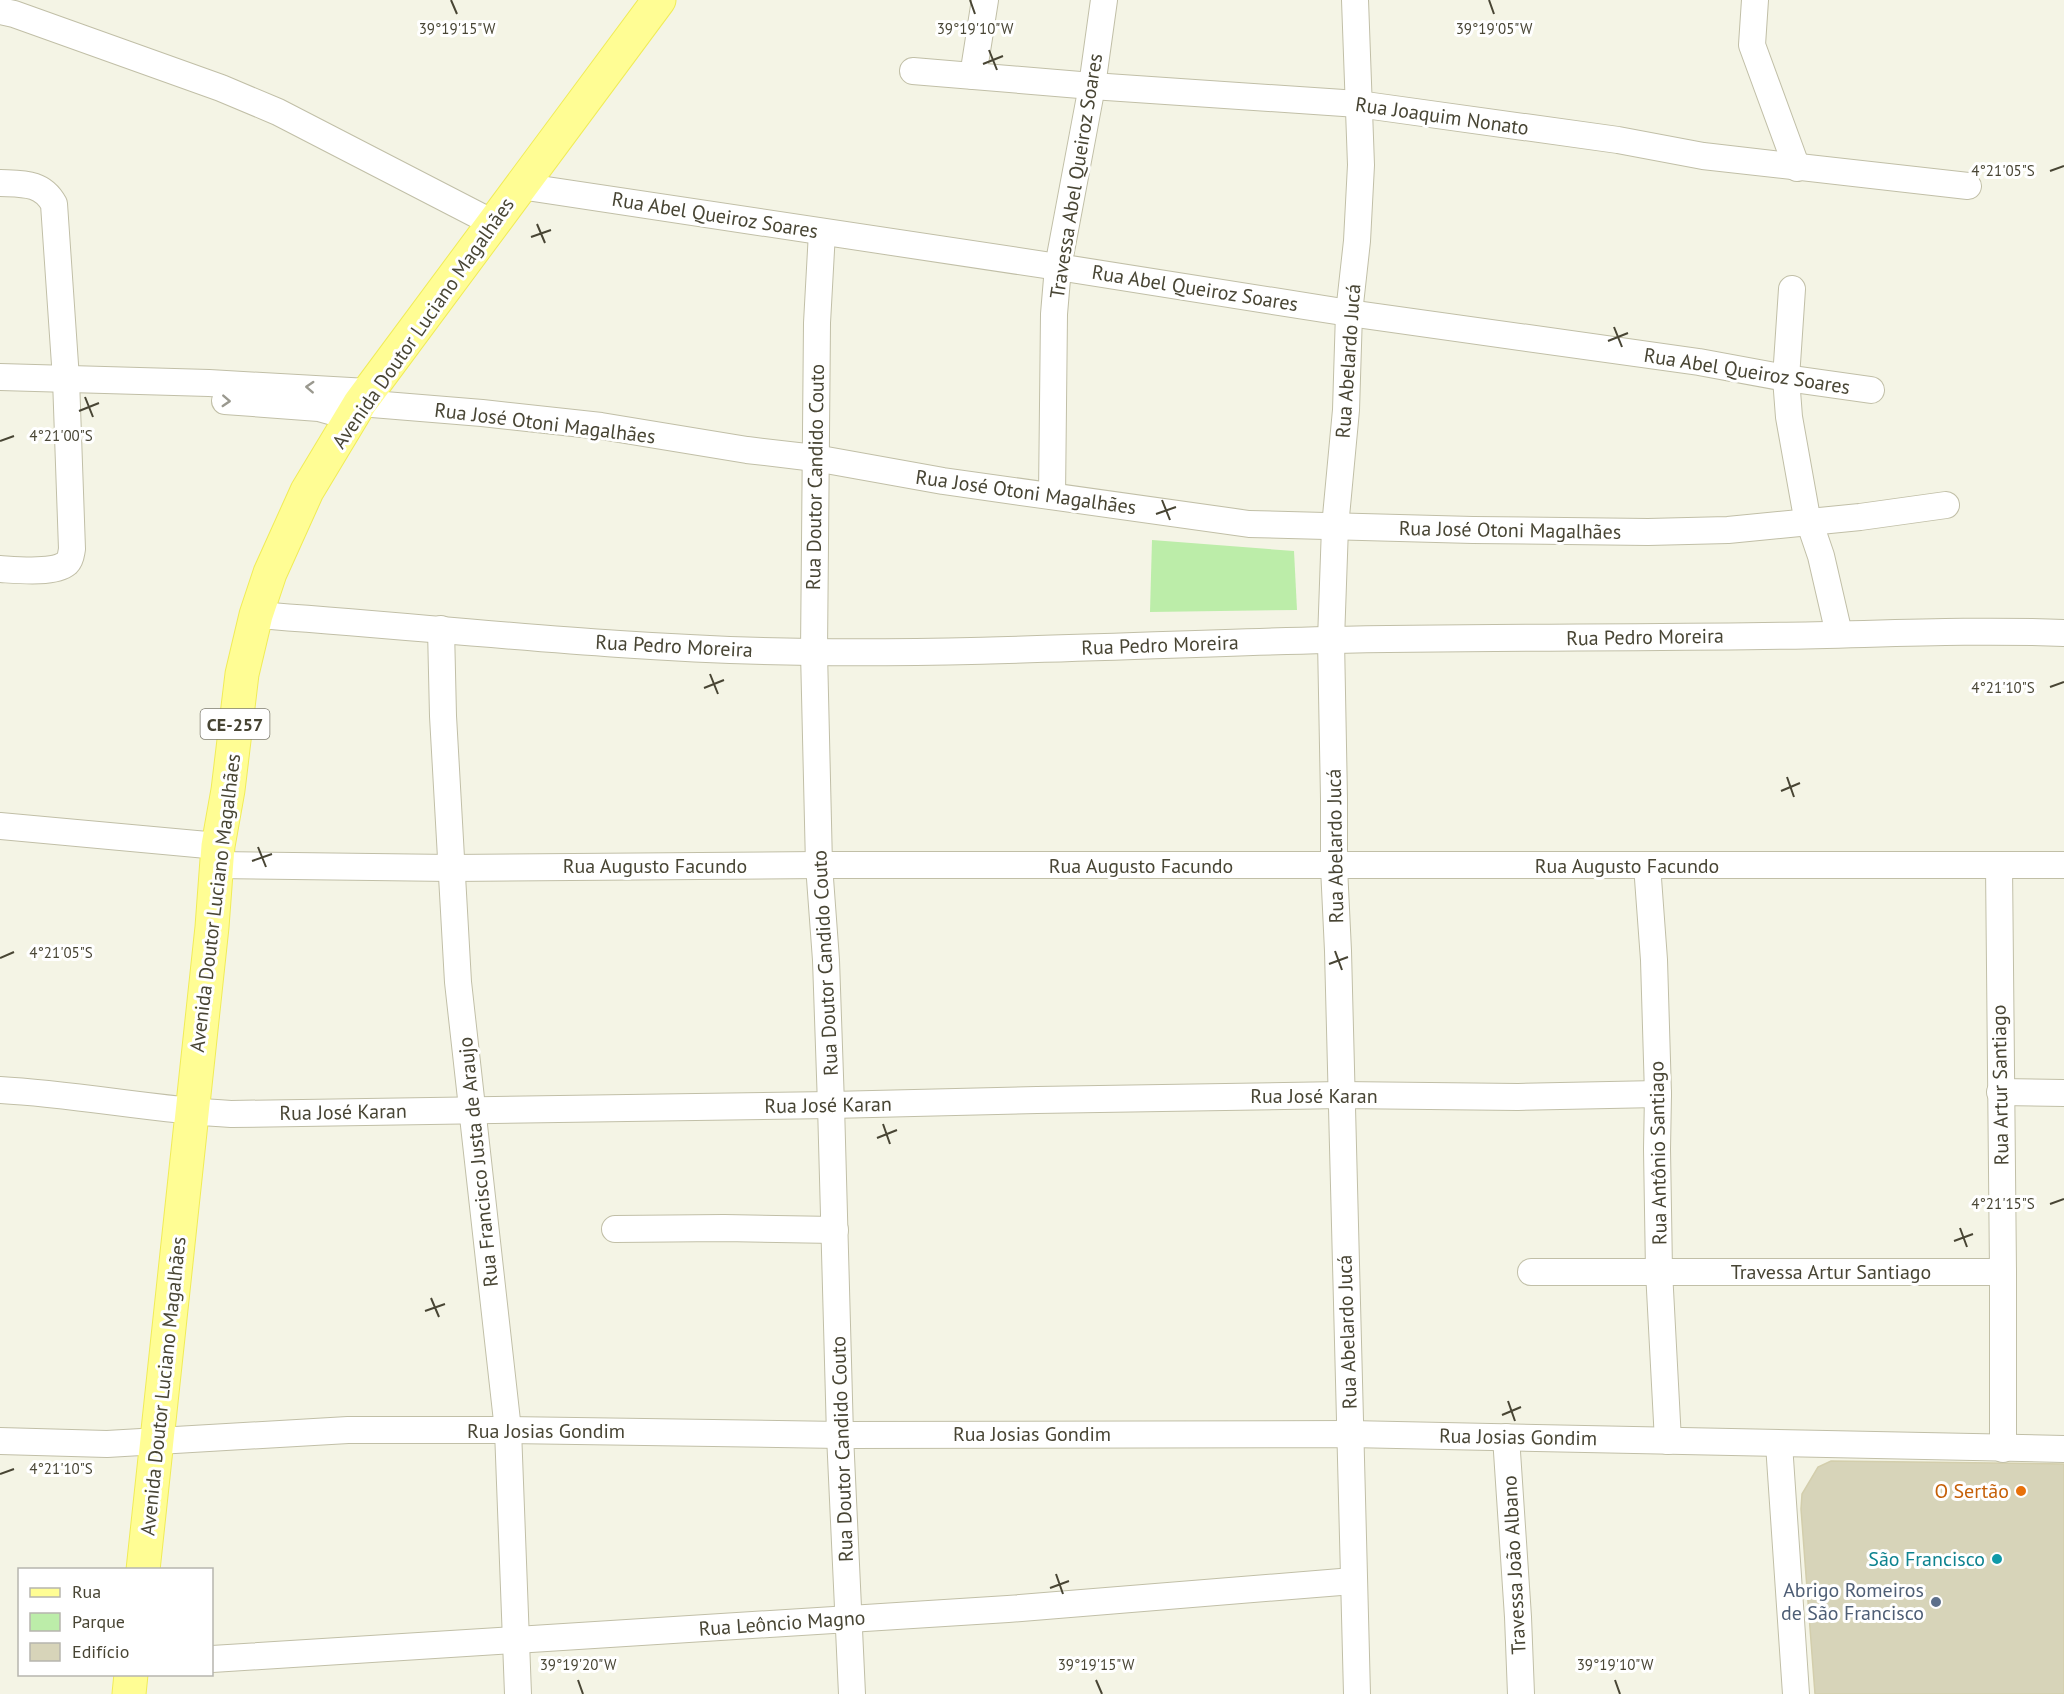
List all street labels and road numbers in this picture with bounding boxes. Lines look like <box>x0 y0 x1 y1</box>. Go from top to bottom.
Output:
street label: Travessa Abel Queiroz Soares <box>1044 51 1108 301</box>
street label: Rua Joaquim Nonato <box>1354 91 1530 141</box>
street label: Rua Abel Queiroz Soares <box>610 186 820 244</box>
street label: Avenida Doutor Luciano Magalhães <box>326 192 520 454</box>
street label: Rua Abel Queiroz Soares <box>1090 259 1300 317</box>
street label: Rua Abelardo Jucá <box>1330 283 1366 439</box>
street label: Rua Abel Queiroz Soares <box>1642 342 1852 400</box>
street label: Rua Doutor Candido Couto <box>800 364 830 590</box>
street label: Rua José Otoni Magalhães <box>433 397 657 449</box>
street label: Rua José Otoni Magalhães <box>914 464 1138 520</box>
street label: Rua José Otoni Magalhães <box>1399 515 1621 545</box>
street label: Rua Pedro Moreira <box>1566 623 1724 651</box>
street label: Rua Pedro Moreira <box>595 629 753 663</box>
street label: Rua Pedro Moreira <box>1081 629 1239 661</box>
road number: CE-257 <box>200 709 270 739</box>
street label: Avenida Doutor Luciano Magalhães <box>184 752 246 1054</box>
street label: Rua Abelardo Jucá <box>1321 768 1349 924</box>
street label: Rua Doutor Candido Couto <box>806 849 844 1077</box>
street label: Rua Augusto Facundo <box>563 853 747 879</box>
street label: Rua Augusto Facundo <box>1049 853 1233 879</box>
street label: Rua Augusto Facundo <box>1535 853 1719 879</box>
street label: Rua Artur Santiago <box>1986 1004 2014 1166</box>
street label: Rua Francisco Justa de Araujo <box>452 1036 504 1288</box>
street label: Rua Antônio Santiago <box>1643 1061 1673 1245</box>
street label: Rua José Karan <box>1250 1083 1378 1109</box>
street label: Rua José Karan <box>764 1091 892 1119</box>
street label: Rua José Karan <box>279 1098 407 1126</box>
street label: Avenida Doutor Luciano Magalhães <box>134 1235 192 1537</box>
street label: Rua Abelardo Jucá <box>1331 1254 1363 1410</box>
street label: Travessa Artur Santiago <box>1731 1259 1931 1285</box>
street label: Rua Doutor Candido Couto <box>825 1336 859 1562</box>
street label: Rua Josias Gondim <box>467 1418 625 1444</box>
street label: Rua Josias Gondim <box>953 1421 1111 1447</box>
street label: Rua Josias Gondim <box>1439 1423 1597 1451</box>
street label: Travessa João Albano <box>1496 1475 1532 1655</box>
street label: Rua Leôncio Magno <box>698 1604 866 1642</box>

